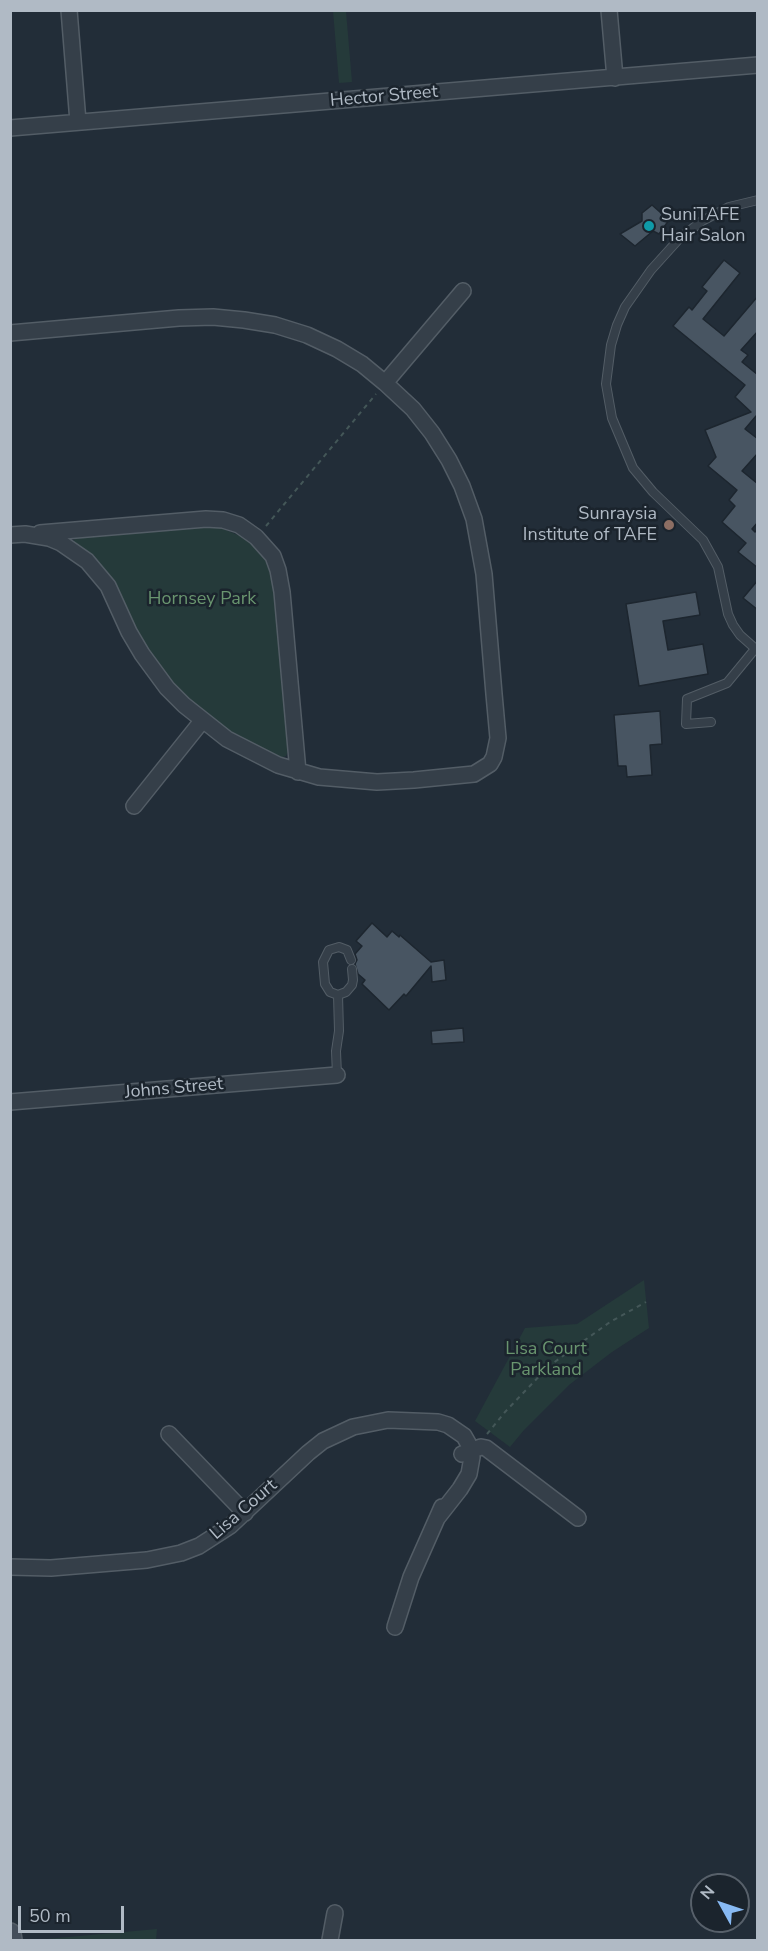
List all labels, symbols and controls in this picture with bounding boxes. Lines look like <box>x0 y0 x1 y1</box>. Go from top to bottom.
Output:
street label: Hector Street <box>329 82 439 112</box>
place label: SuniTAFE Hair Salon <box>661 205 746 248</box>
marker: SuniTAFE Hair Salon <box>642 219 656 233</box>
place label: Sunraysia Institute of TAFE <box>523 504 657 546</box>
marker: Sunraysia Institute of TAFE <box>662 518 676 532</box>
park label: Hornsey Park <box>148 589 256 611</box>
street label: Johns Street <box>124 1074 224 1104</box>
park label: Lisa Court Parkland <box>505 1339 587 1382</box>
street label: Lisa Court <box>206 1475 282 1545</box>
north arrow <box>690 1873 750 1933</box>
text: N <box>695 1881 720 1904</box>
scale bar <box>21 1894 128 1932</box>
text: 50 m <box>29 1904 71 1928</box>

